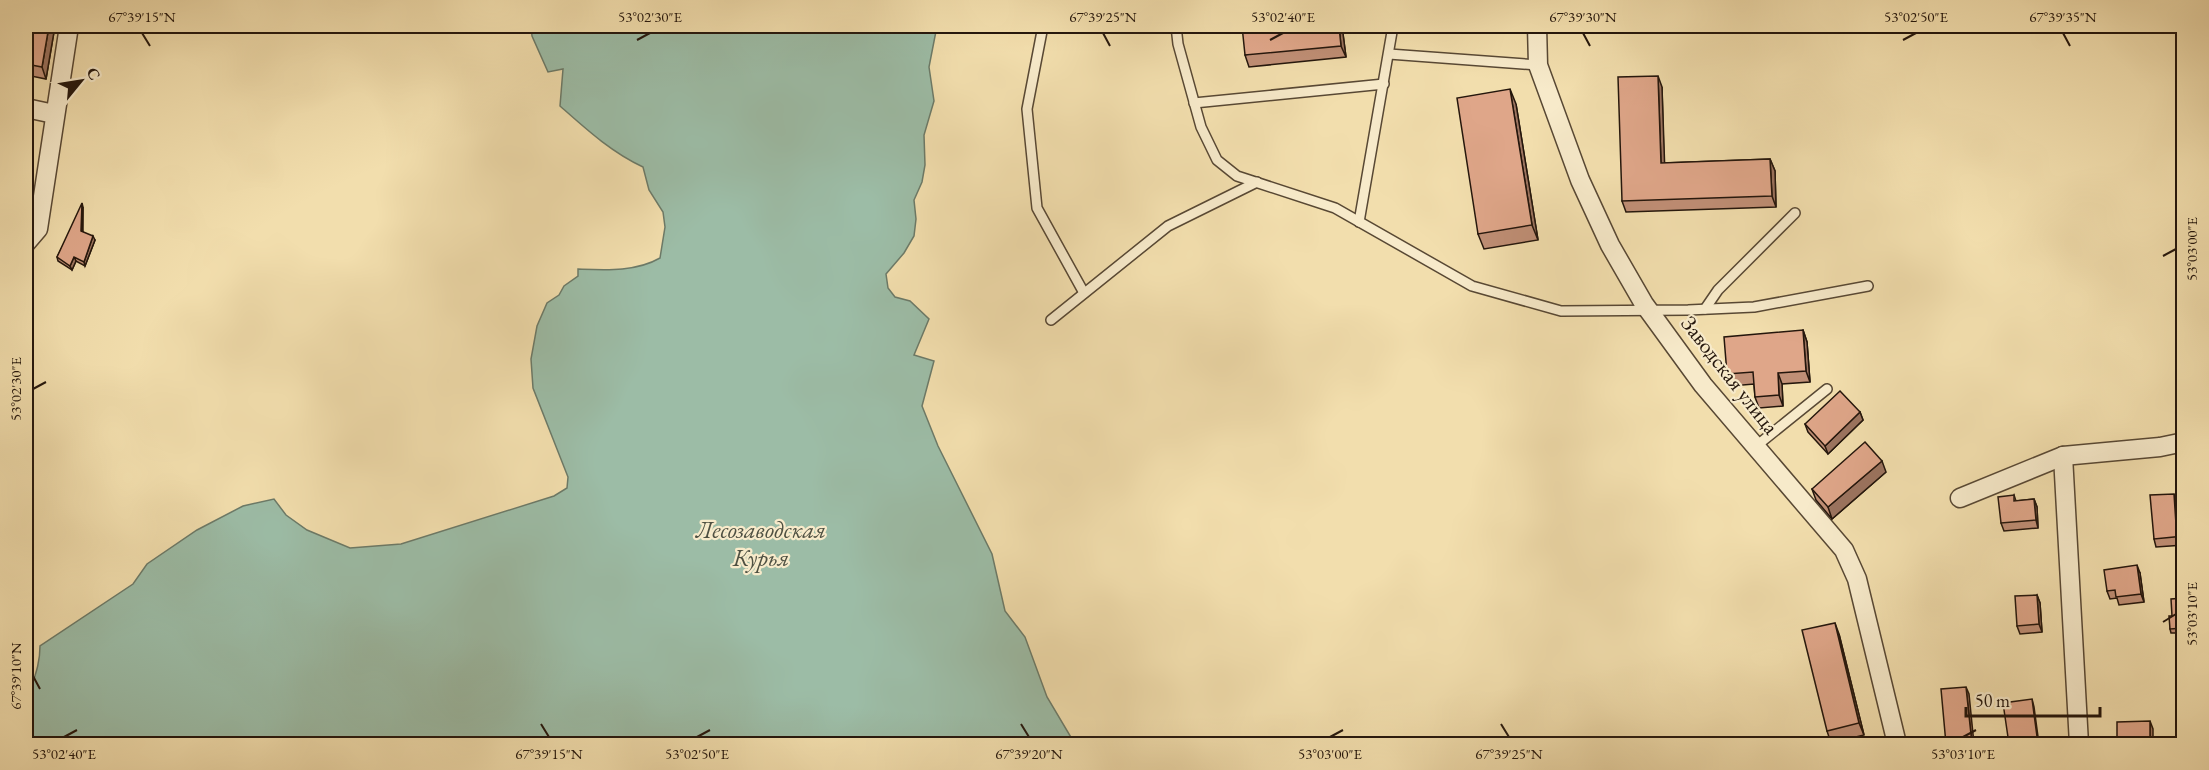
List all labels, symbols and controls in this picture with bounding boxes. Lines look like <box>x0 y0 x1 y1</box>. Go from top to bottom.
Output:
text: 67°39'15"N <box>108 7 176 26</box>
text: 53°02'30"E <box>618 7 683 26</box>
text: 67°39'25"N <box>1069 7 1137 26</box>
text: 53°02'40"E <box>1251 7 1316 26</box>
text: 67°39'30"N <box>1549 7 1617 26</box>
text: 53°02'50"E <box>1884 7 1949 26</box>
text: 67°39'35"N <box>2029 7 2097 26</box>
north arrow <box>51 51 111 111</box>
text: С <box>82 64 105 84</box>
text: 53°03'00"E <box>2182 216 2201 281</box>
street label: Заводская улица <box>1675 310 1786 440</box>
text: 53°02'30"E <box>6 356 25 421</box>
water label: Лесозаводская Курья <box>695 514 826 573</box>
text: 53°03'10"E <box>2182 581 2201 646</box>
text: 67°39'10"N <box>6 642 25 710</box>
scale bar <box>1966 680 2100 718</box>
text: 50 m <box>1975 689 2010 712</box>
text: 53°02'40"E <box>32 744 97 763</box>
text: 67°39'15"N <box>515 744 583 763</box>
text: 53°02'50"E <box>665 744 730 763</box>
text: 67°39'20"N <box>995 744 1063 763</box>
text: 53°03'00"E <box>1298 744 1363 763</box>
text: 67°39'25"N <box>1475 744 1543 763</box>
text: 53°03'10"E <box>1931 744 1996 763</box>

